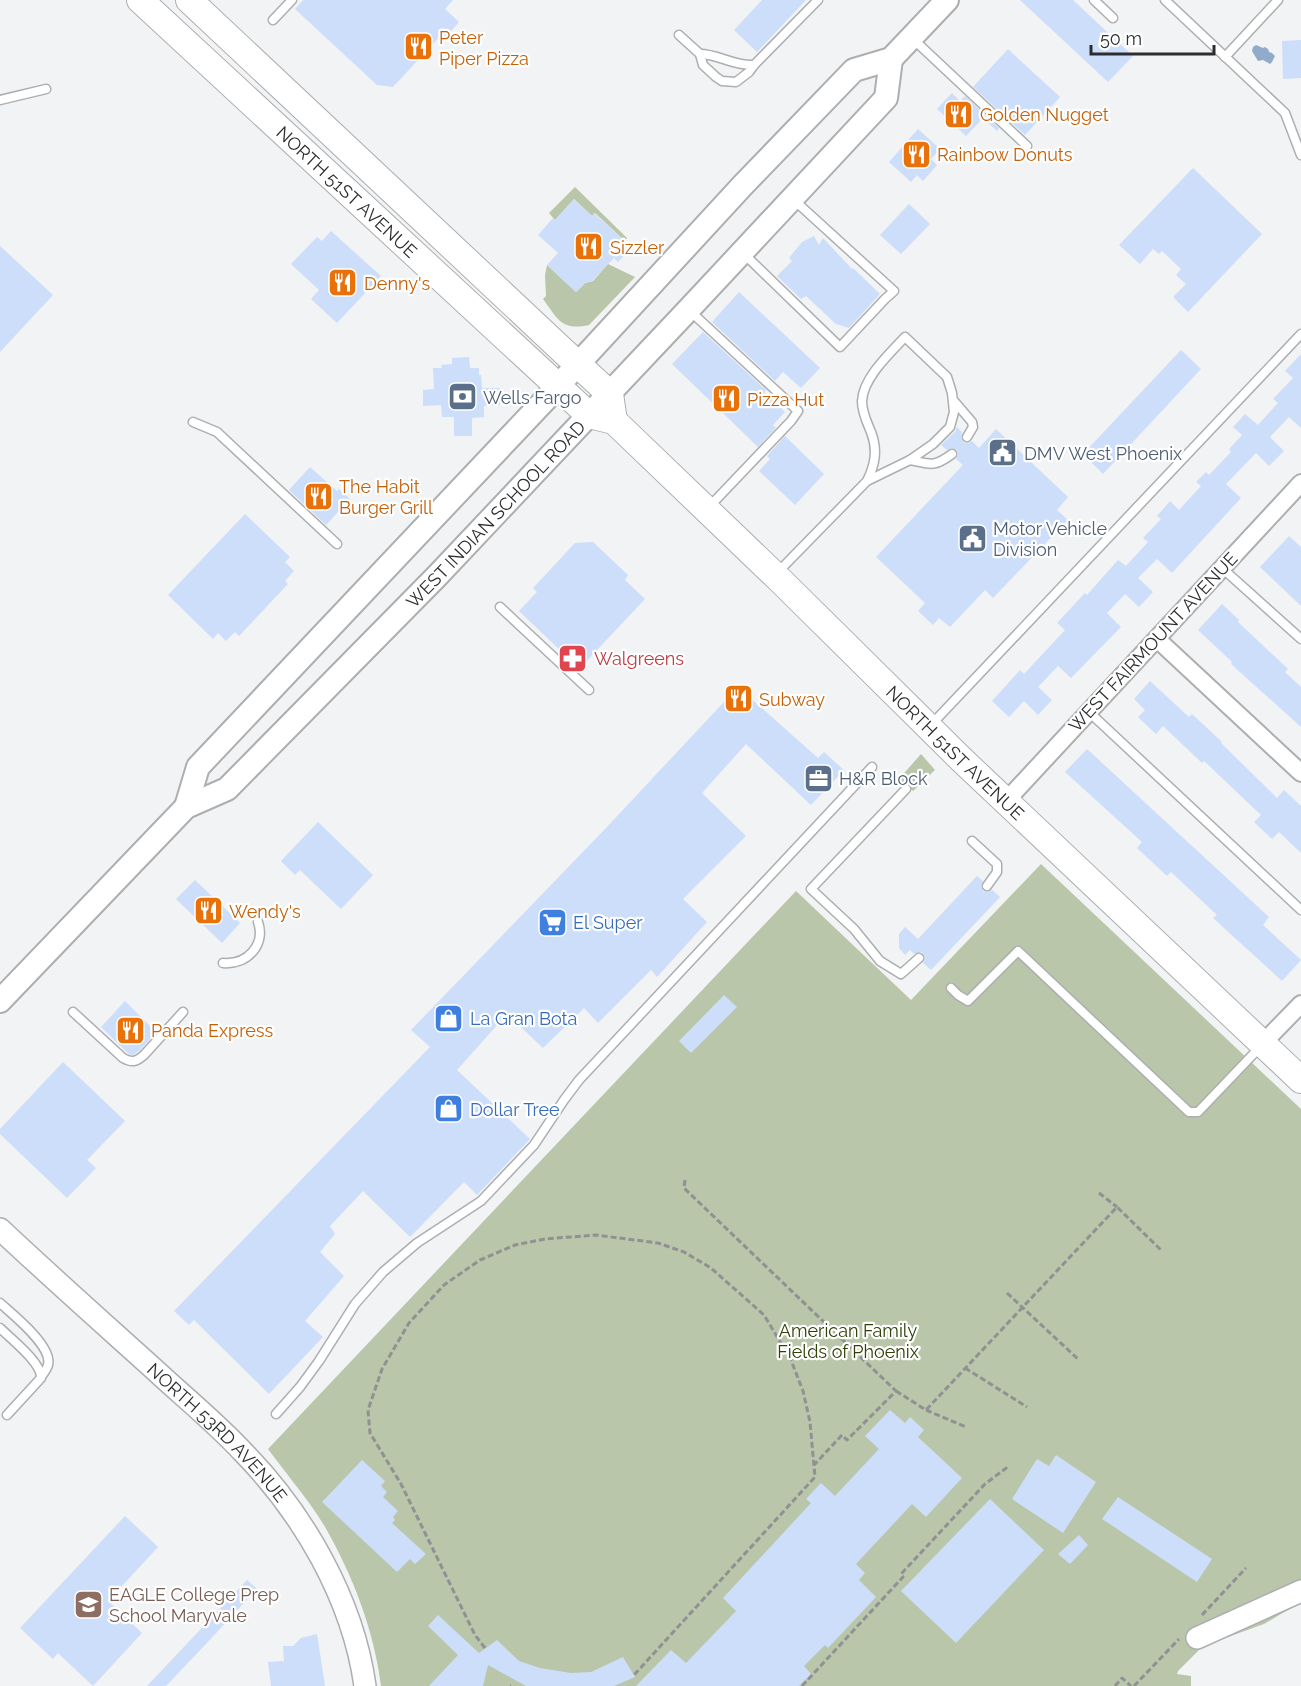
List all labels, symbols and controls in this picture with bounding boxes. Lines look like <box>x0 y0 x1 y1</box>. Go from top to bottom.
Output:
scale bar <box>1091 18 1214 56</box>
place label: Peter Piper Pizza <box>439 27 529 69</box>
text: 50 m <box>1100 28 1142 49</box>
restaurant icon: Peter Piper Pizza <box>402 31 434 63</box>
restaurant icon: Golden Nugget <box>943 98 975 130</box>
place label: Golden Nugget <box>980 104 1109 125</box>
street label: NORTH 51ST AVENUE <box>273 121 422 261</box>
restaurant icon: Rainbow Donuts <box>900 138 932 170</box>
place label: Rainbow Donuts <box>937 144 1073 165</box>
restaurant icon: Sizzler <box>573 231 605 263</box>
place label: Sizzler <box>610 237 665 258</box>
restaurant icon: Denny's <box>327 267 359 299</box>
place label: Denny's <box>364 273 430 294</box>
bank icon: Wells Fargo <box>446 381 478 413</box>
restaurant icon: Pizza Hut <box>710 383 742 415</box>
place label: Wells Fargo <box>483 387 582 408</box>
place label: Pizza Hut <box>747 389 824 410</box>
street label: WEST INDIAN SCHOOL ROAD <box>402 416 589 612</box>
public building icon: DMV West Phoenix <box>987 437 1019 469</box>
place label: DMV West Phoenix <box>1024 443 1182 464</box>
place label: The Habit Burger Grill <box>339 476 433 518</box>
restaurant icon: The Habit Burger Grill <box>302 480 334 512</box>
place label: Motor Vehicle Division <box>993 518 1107 560</box>
public building icon: Motor Vehicle Division <box>956 522 988 554</box>
street label: WEST FAIRMOUNT AVENUE <box>1064 548 1242 736</box>
pharmacy icon: Walgreens <box>557 642 589 674</box>
place label: Walgreens <box>594 648 684 669</box>
street label: NORTH 51ST AVENUE <box>882 681 1029 824</box>
restaurant icon: Subway <box>722 683 754 715</box>
place label: Subway <box>759 689 825 710</box>
office icon: H&R Block <box>802 762 834 794</box>
place label: H&R Block <box>839 768 928 789</box>
restaurant icon: Wendy's <box>192 895 224 927</box>
place label: Wendy's <box>229 901 301 922</box>
supermarket icon: El Super <box>536 906 568 938</box>
place label: El Super <box>573 912 643 933</box>
shop icon: La Gran Bota <box>433 1002 465 1034</box>
place label: La Gran Bota <box>470 1008 577 1029</box>
restaurant icon: Panda Express <box>114 1014 146 1046</box>
place label: Panda Express <box>151 1020 273 1041</box>
shop icon: Dollar Tree <box>433 1093 465 1125</box>
place label: Dollar Tree <box>470 1099 560 1120</box>
park label: American Family Fields of Phoenix <box>777 1320 919 1362</box>
street label: NORTH 53RD AVENUE <box>143 1358 292 1506</box>
place label: EAGLE College Prep School Maryvale <box>109 1584 279 1626</box>
school or university icon: EAGLE College Prep School Maryvale <box>72 1588 104 1620</box>

